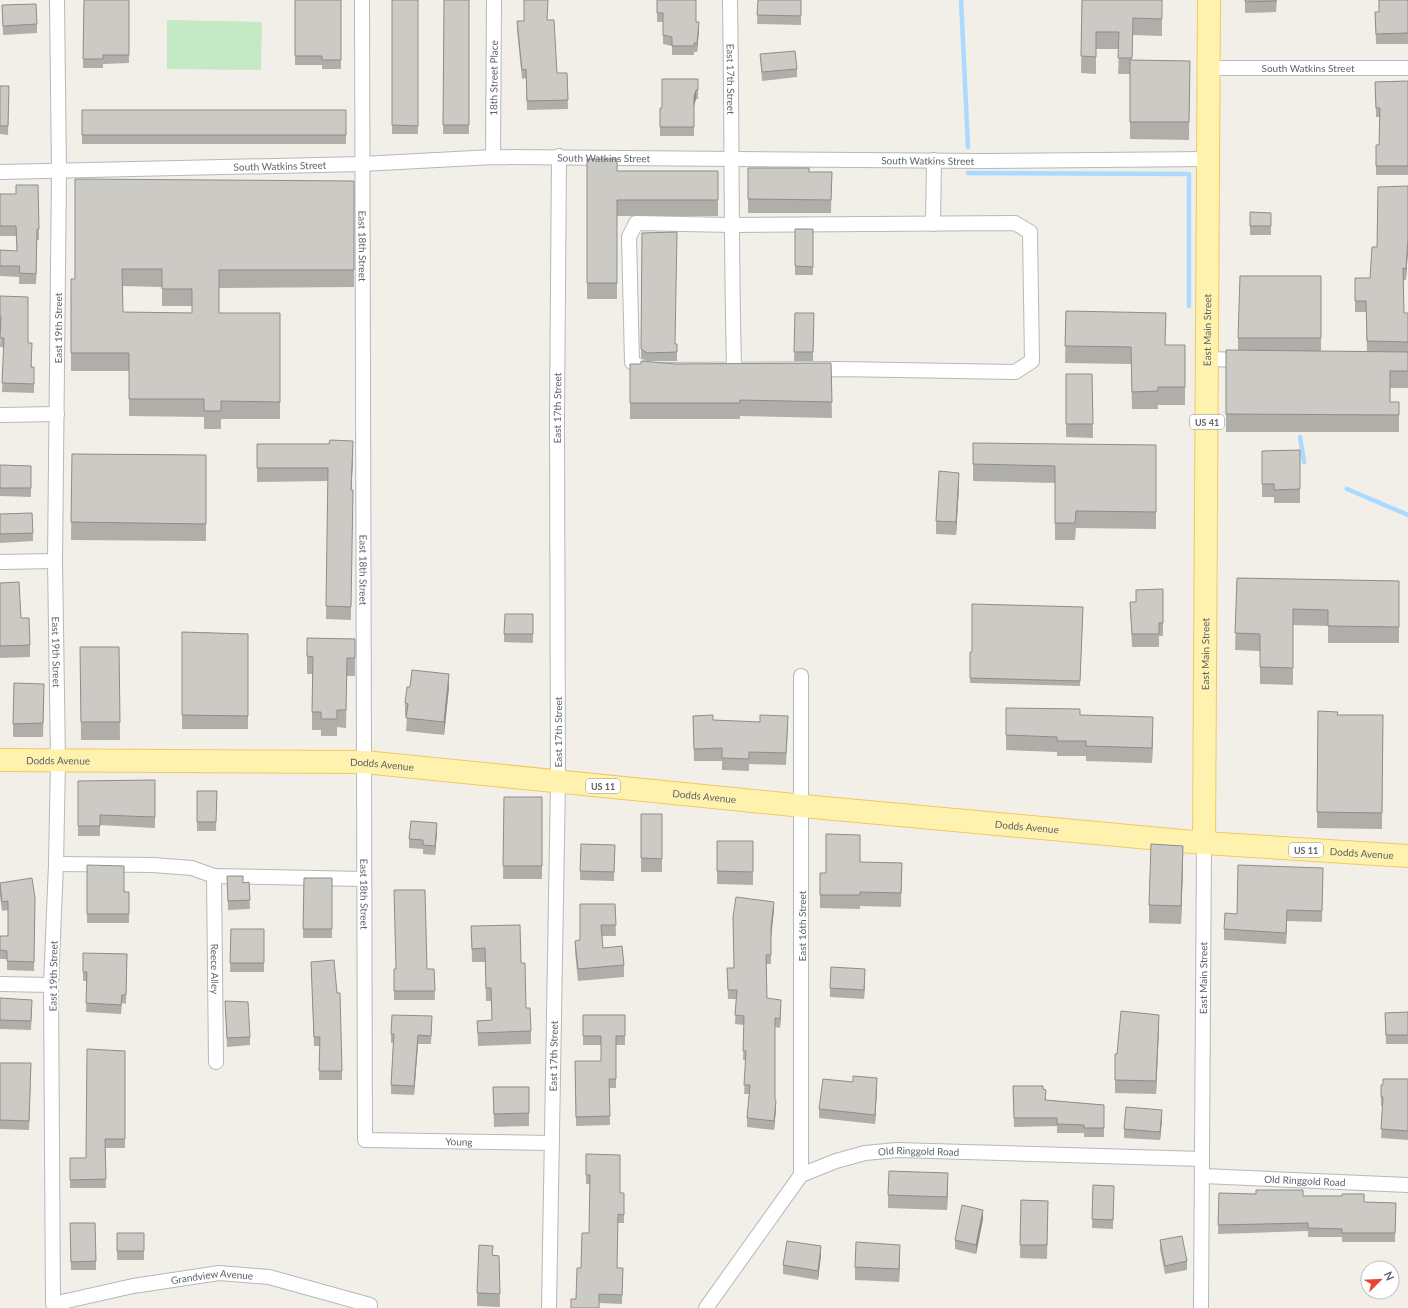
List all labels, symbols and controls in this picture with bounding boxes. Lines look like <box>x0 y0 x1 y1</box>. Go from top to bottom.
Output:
street label: 18th Street Place <box>487 40 500 116</box>
street label: East 17th Street <box>725 44 737 115</box>
street label: South Watkins Street <box>1262 62 1355 74</box>
street label: South Watkins Street <box>557 152 651 164</box>
street label: South Watkins Street <box>881 154 975 167</box>
street label: South Watkins Street <box>233 159 327 173</box>
street label: East 18th Street <box>357 211 369 282</box>
street label: East 19th Street <box>52 292 64 363</box>
street label: East Main Street <box>1201 293 1213 366</box>
street label: East 17th Street <box>551 372 563 444</box>
road number: US 41 <box>1190 415 1224 429</box>
street label: East 18th Street <box>357 535 370 606</box>
street label: East 19th Street <box>50 616 63 688</box>
street label: East Main Street <box>1199 617 1211 690</box>
street label: East 17th Street <box>552 696 564 767</box>
street label: Dodds Avenue <box>26 754 90 766</box>
street label: Dodds Avenue <box>350 756 414 773</box>
road number: US 11 <box>586 779 620 793</box>
street label: Dodds Avenue <box>672 787 737 805</box>
street label: Dodds Avenue <box>994 818 1059 836</box>
road number: US 11 <box>1289 843 1323 857</box>
street label: Dodds Avenue <box>1329 845 1394 861</box>
street label: East 18th Street <box>358 859 370 930</box>
street label: East 16th Street <box>796 890 808 961</box>
street label: East 19th Street <box>46 940 60 1012</box>
street label: East Main Street <box>1197 941 1209 1014</box>
street label: Reece Alley <box>209 944 221 995</box>
street label: East 17th Street <box>547 1020 560 1092</box>
street label: Young <box>445 1135 473 1148</box>
street label: Old Ringgold Road <box>877 1144 959 1158</box>
street label: Old Ringgold Road <box>1264 1173 1346 1188</box>
north arrow <box>1360 1260 1400 1300</box>
street label: Grandview Avenue <box>170 1267 254 1286</box>
text: N <box>1382 1269 1397 1282</box>

